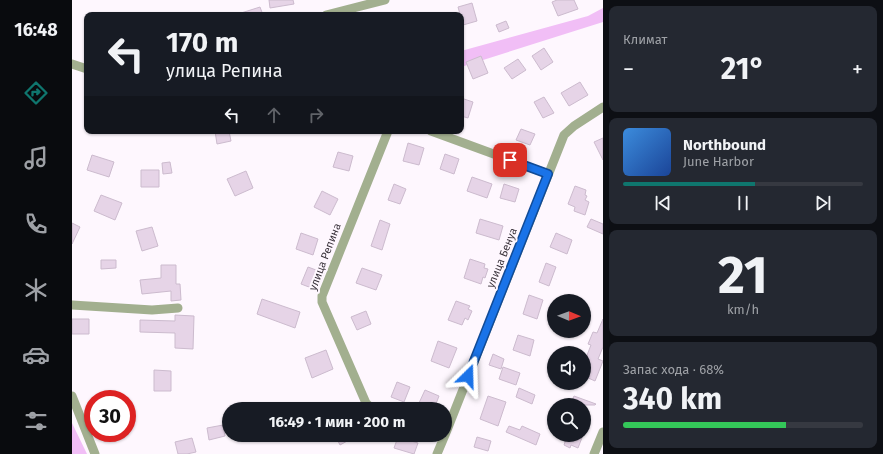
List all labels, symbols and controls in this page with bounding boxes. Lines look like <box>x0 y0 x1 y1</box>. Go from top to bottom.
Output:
text: 16:48 <box>14 19 58 41</box>
text: 170 m <box>166 26 238 59</box>
icon: left <box>100 28 152 80</box>
text: Климат <box>623 32 667 47</box>
text: 21° <box>721 51 765 87</box>
text: − <box>623 56 634 83</box>
text: + <box>852 56 863 83</box>
text: улица Репина <box>166 60 283 82</box>
icon: directions <box>22 79 50 107</box>
icon: left <box>221 104 243 126</box>
icon: ahead <box>263 104 285 126</box>
icon: right <box>305 104 327 126</box>
text: Northbound <box>683 136 766 154</box>
pin <box>493 143 527 177</box>
icon: music <box>22 144 50 172</box>
icon: arrive <box>499 149 521 171</box>
text: June Harbor <box>683 154 754 169</box>
icon: previous <box>652 192 674 214</box>
icon: pause <box>732 192 754 214</box>
icon: next <box>812 192 834 214</box>
icon: phone <box>22 210 50 238</box>
street label: улица Репина <box>306 221 344 293</box>
street label: улица Бенуа <box>484 226 520 290</box>
text: 21 <box>718 244 768 307</box>
icon: climate <box>22 276 50 304</box>
north arrow <box>547 294 591 338</box>
map controls <box>547 294 591 442</box>
text: km/h <box>727 302 759 317</box>
icon: car <box>22 341 50 369</box>
button: sound <box>547 346 591 390</box>
position arrow <box>447 355 489 397</box>
text: Запас хода · 68% <box>623 362 724 377</box>
text: 340 km <box>623 381 722 417</box>
speed limit sign: 30 <box>84 390 136 442</box>
button: search <box>547 398 591 442</box>
icon: filters <box>22 407 50 435</box>
text: 16:49 · 1 мин · 200 m <box>269 413 405 431</box>

